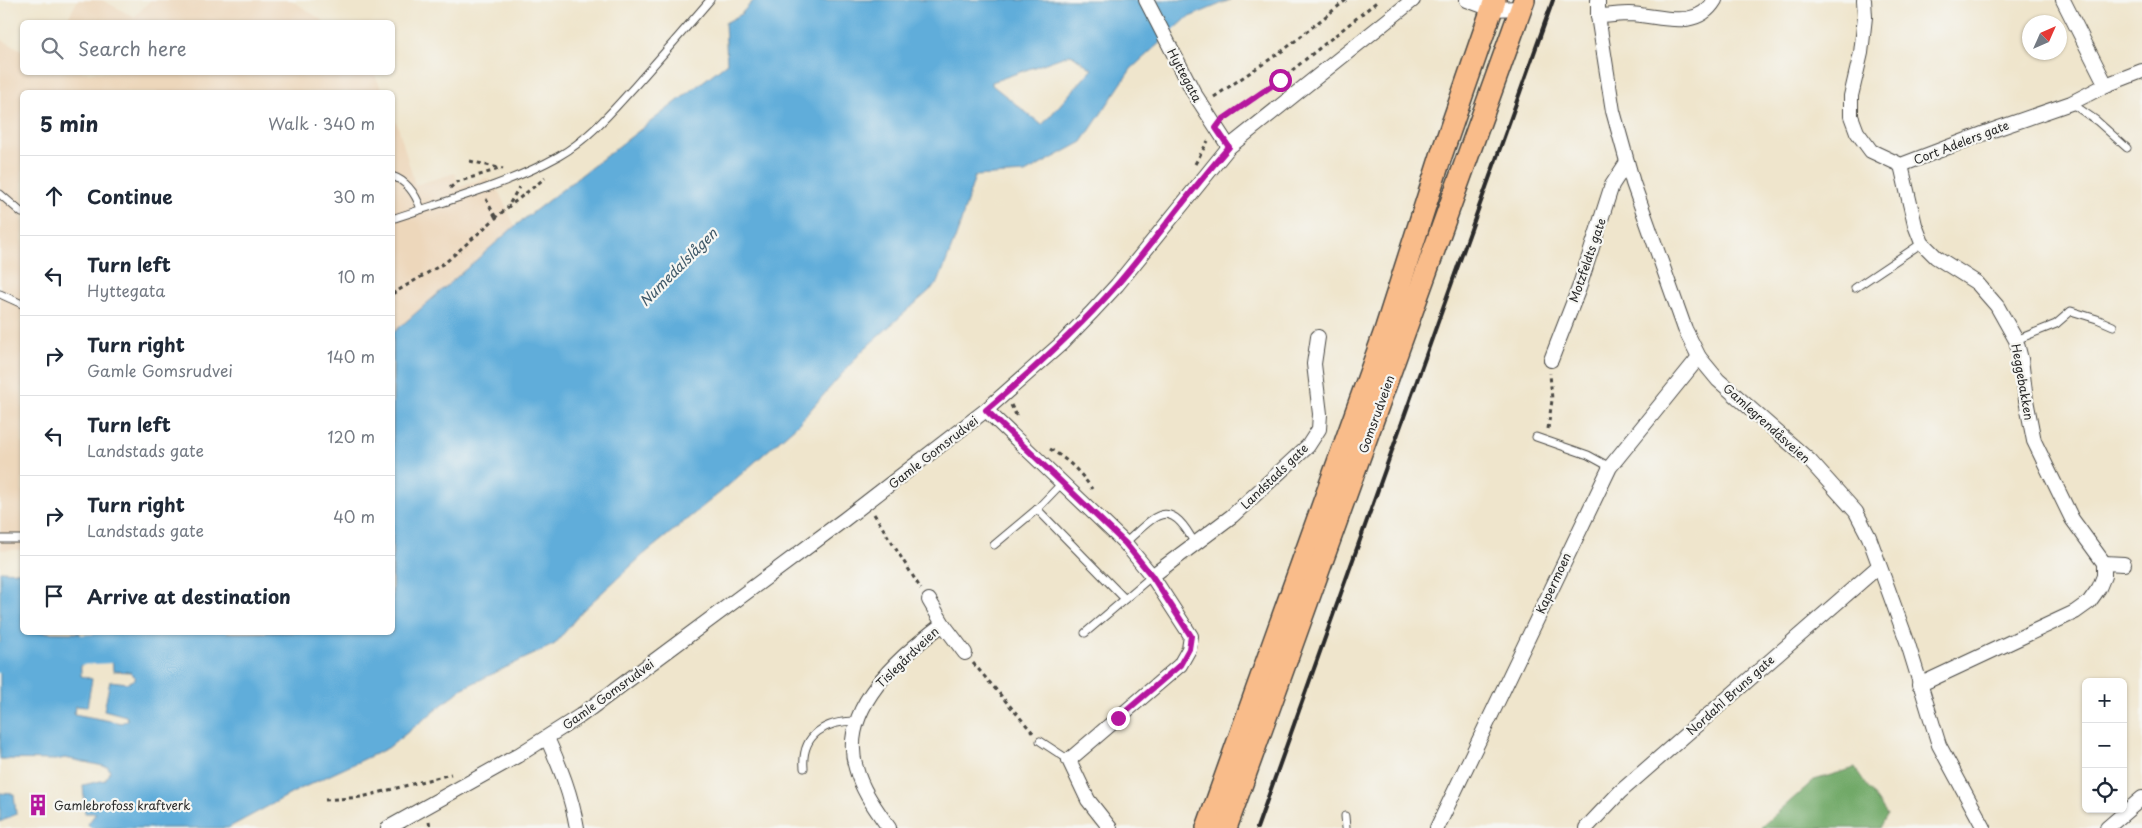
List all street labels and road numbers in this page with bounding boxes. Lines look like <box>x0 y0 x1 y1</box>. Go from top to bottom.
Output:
street label: Hyttegata <box>1163 45 1207 106</box>
street label: Cort Adelers gate <box>1911 116 2011 168</box>
street label: Motzfeldts gate <box>1564 215 1610 305</box>
street label: Heggebakken <box>2007 342 2039 422</box>
street label: Gomsrudveien <box>1353 372 1399 456</box>
street label: Gamlegrendåsveien <box>1720 379 1814 467</box>
street label: Gamle Gomsrudvei <box>884 411 982 493</box>
street label: Landstads gate <box>1236 439 1312 513</box>
street label: Kapermoen <box>1531 549 1575 617</box>
street label: Tislegårdveien <box>872 622 942 692</box>
street label: Nordahl Bruns gate <box>1682 651 1778 739</box>
street label: Gamle Gomsrudvei <box>558 655 658 733</box>

